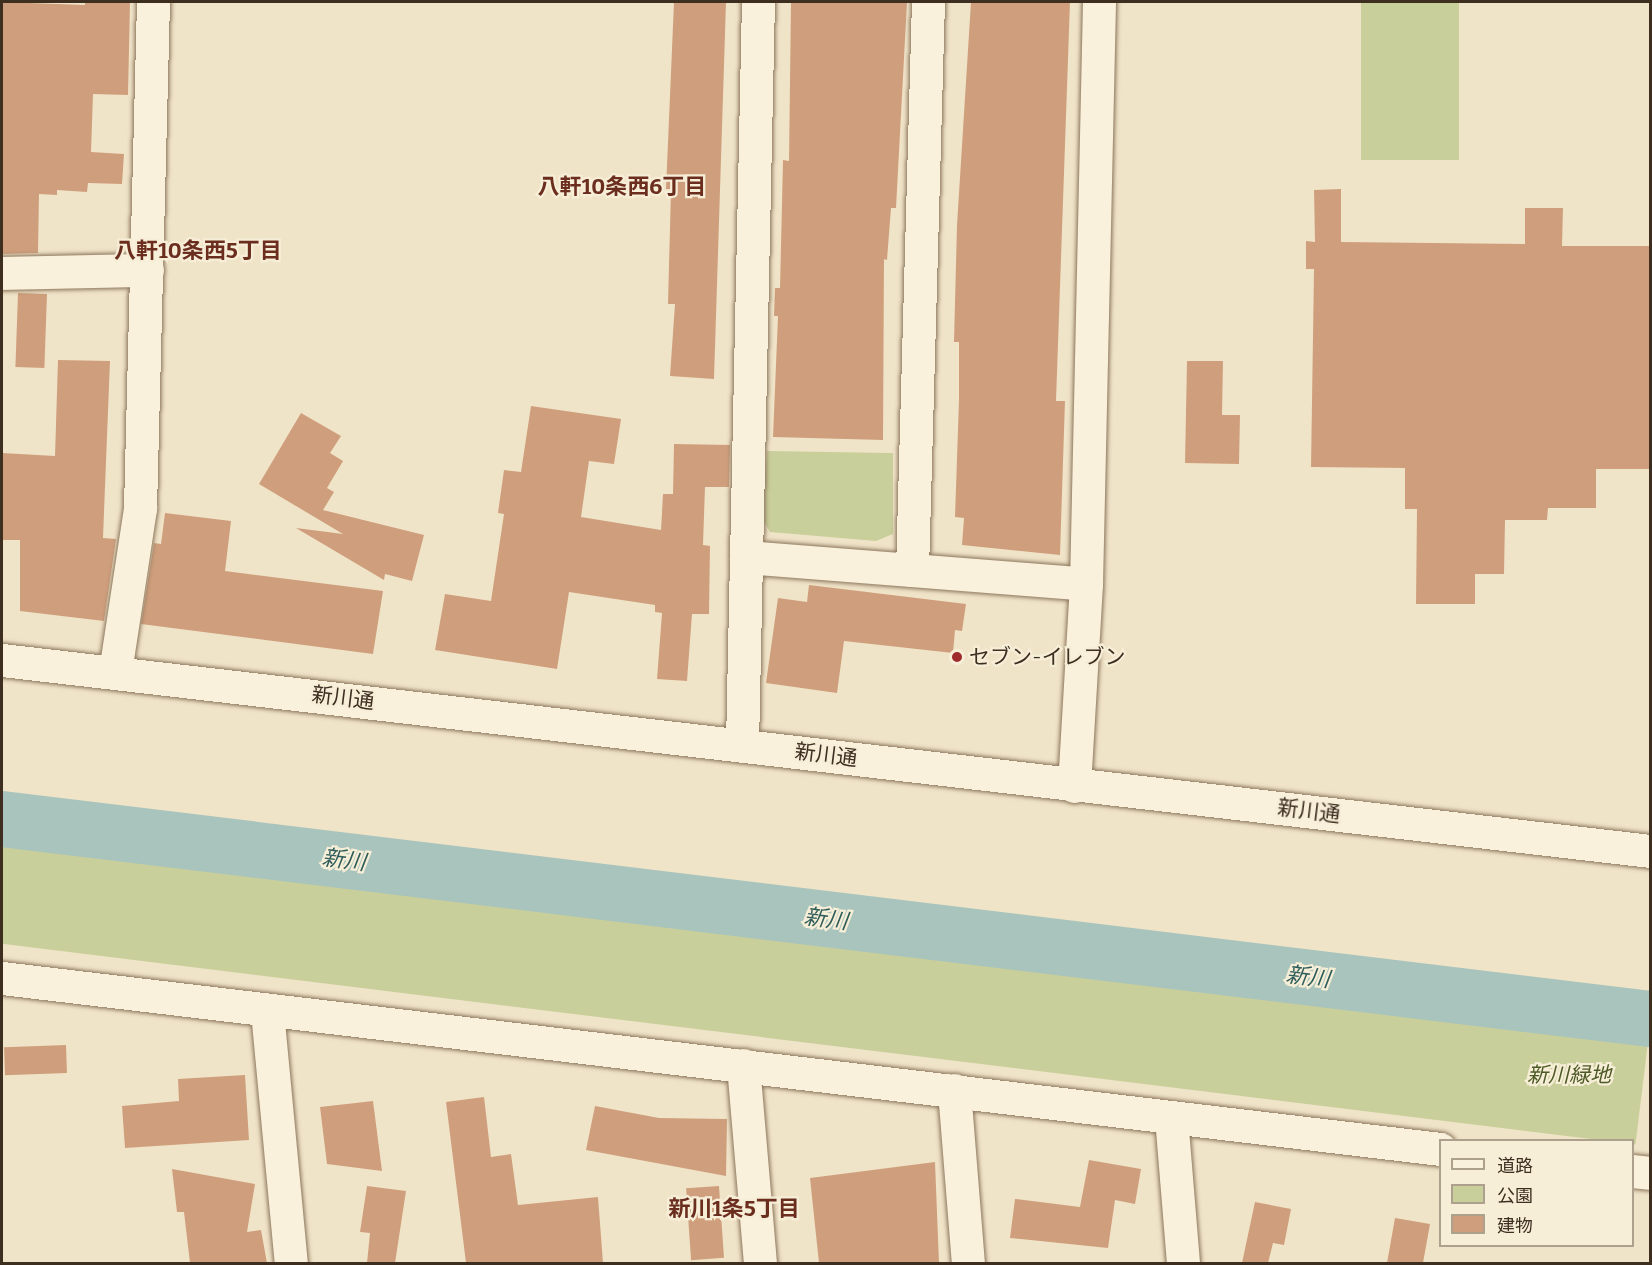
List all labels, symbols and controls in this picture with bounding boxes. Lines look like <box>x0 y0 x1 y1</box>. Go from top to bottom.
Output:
district label: 八軒10条西6丁目 <box>538 174 706 200</box>
district label: 八軒10条西5丁目 <box>114 238 282 264</box>
place label: セブン-イレブン <box>969 644 1126 670</box>
marker: セブン-イレブン <box>950 650 964 664</box>
street label: 新川通 <box>310 682 376 714</box>
street label: 新川通 <box>793 739 859 771</box>
street label: 新川通 <box>1276 795 1342 827</box>
water label: 新川 <box>321 844 367 876</box>
water label: 新川 <box>803 903 849 935</box>
water label: 新川 <box>1285 961 1331 993</box>
park label: 新川緑地 <box>1527 1062 1611 1088</box>
legend <box>1439 1139 1634 1247</box>
text: 道路 <box>1497 1155 1533 1177</box>
text: 公園 <box>1497 1185 1533 1207</box>
district label: 新川1条5丁目 <box>668 1196 800 1222</box>
text: 建物 <box>1497 1215 1533 1237</box>

